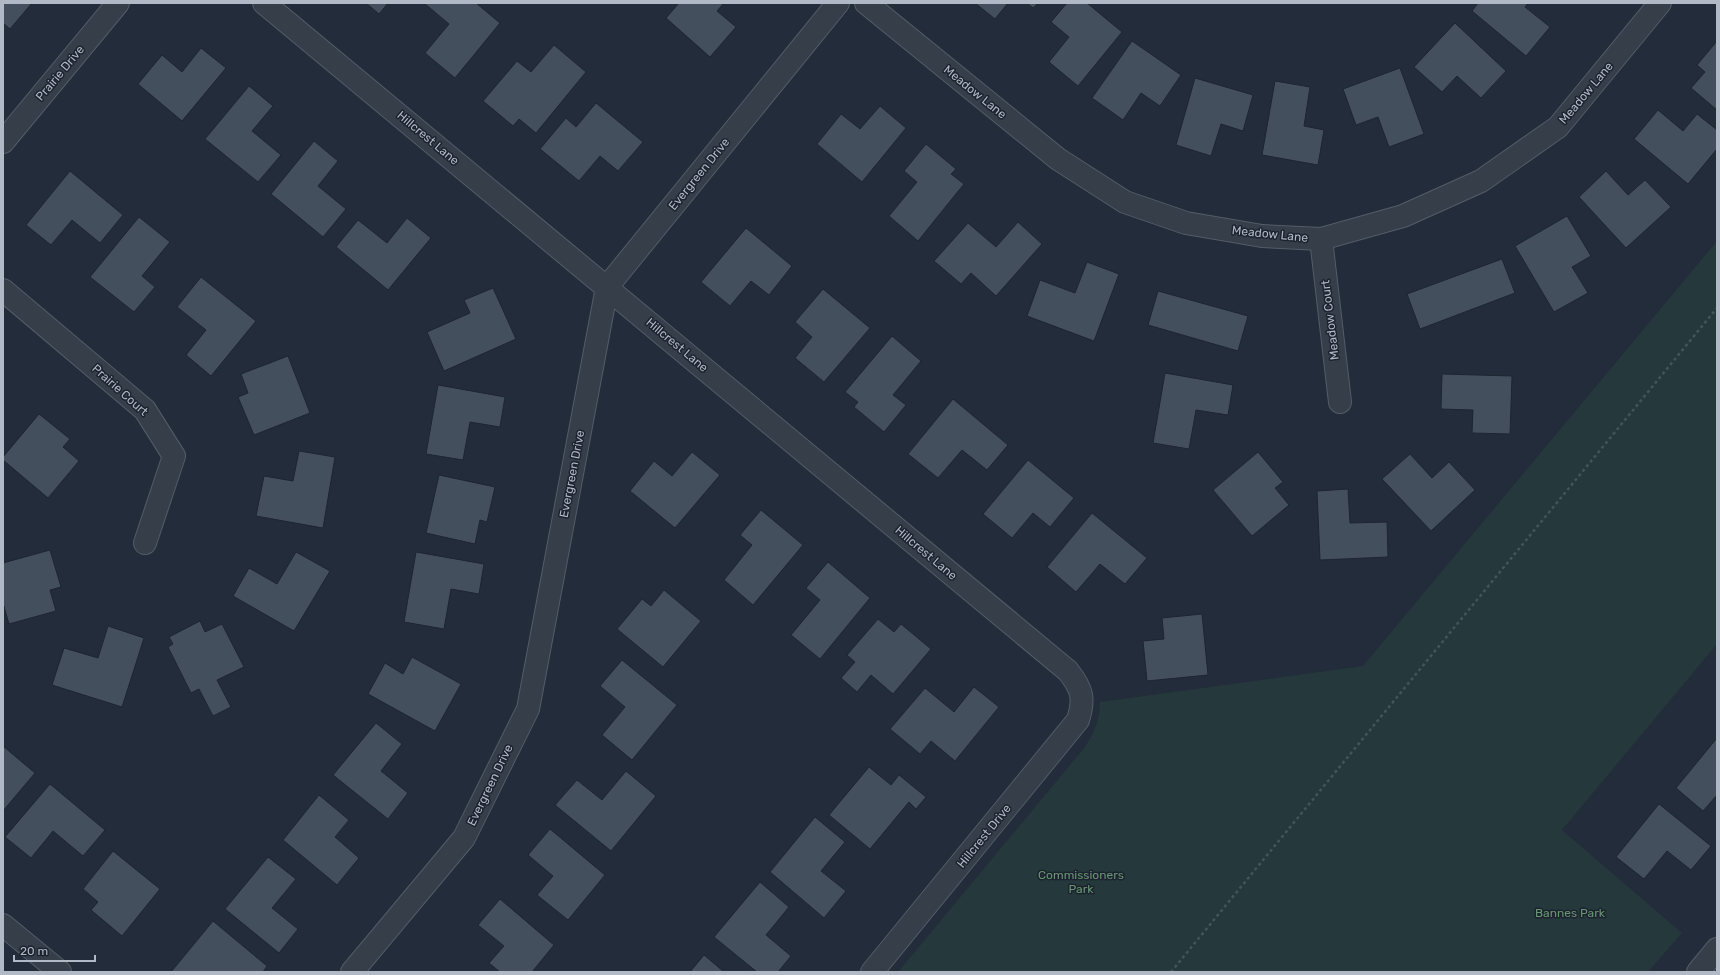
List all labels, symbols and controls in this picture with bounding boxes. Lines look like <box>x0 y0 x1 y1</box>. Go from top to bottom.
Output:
street label: Prairie Drive <box>33 42 87 103</box>
street label: Meadow Lane <box>1556 59 1616 127</box>
street label: Meadow Lane <box>941 63 1009 122</box>
street label: Hillcrest Lane <box>394 108 462 168</box>
street label: Evergreen Drive <box>666 135 733 213</box>
street label: Meadow Lane <box>1231 223 1309 245</box>
street label: Meadow Court <box>1318 279 1342 361</box>
street label: Hillcrest Lane <box>643 315 711 375</box>
street label: Prairie Court <box>89 361 151 419</box>
street label: Evergreen Drive <box>557 429 587 519</box>
street label: Hillcrest Lane <box>892 523 960 583</box>
street label: Evergreen Drive <box>464 742 516 828</box>
street label: Hillcrest Drive <box>954 801 1014 871</box>
park label: Commissioners Park <box>1038 868 1124 896</box>
park label: Bannes Park <box>1535 906 1606 920</box>
scale bar <box>14 937 95 963</box>
text: 20 m <box>20 944 48 958</box>

